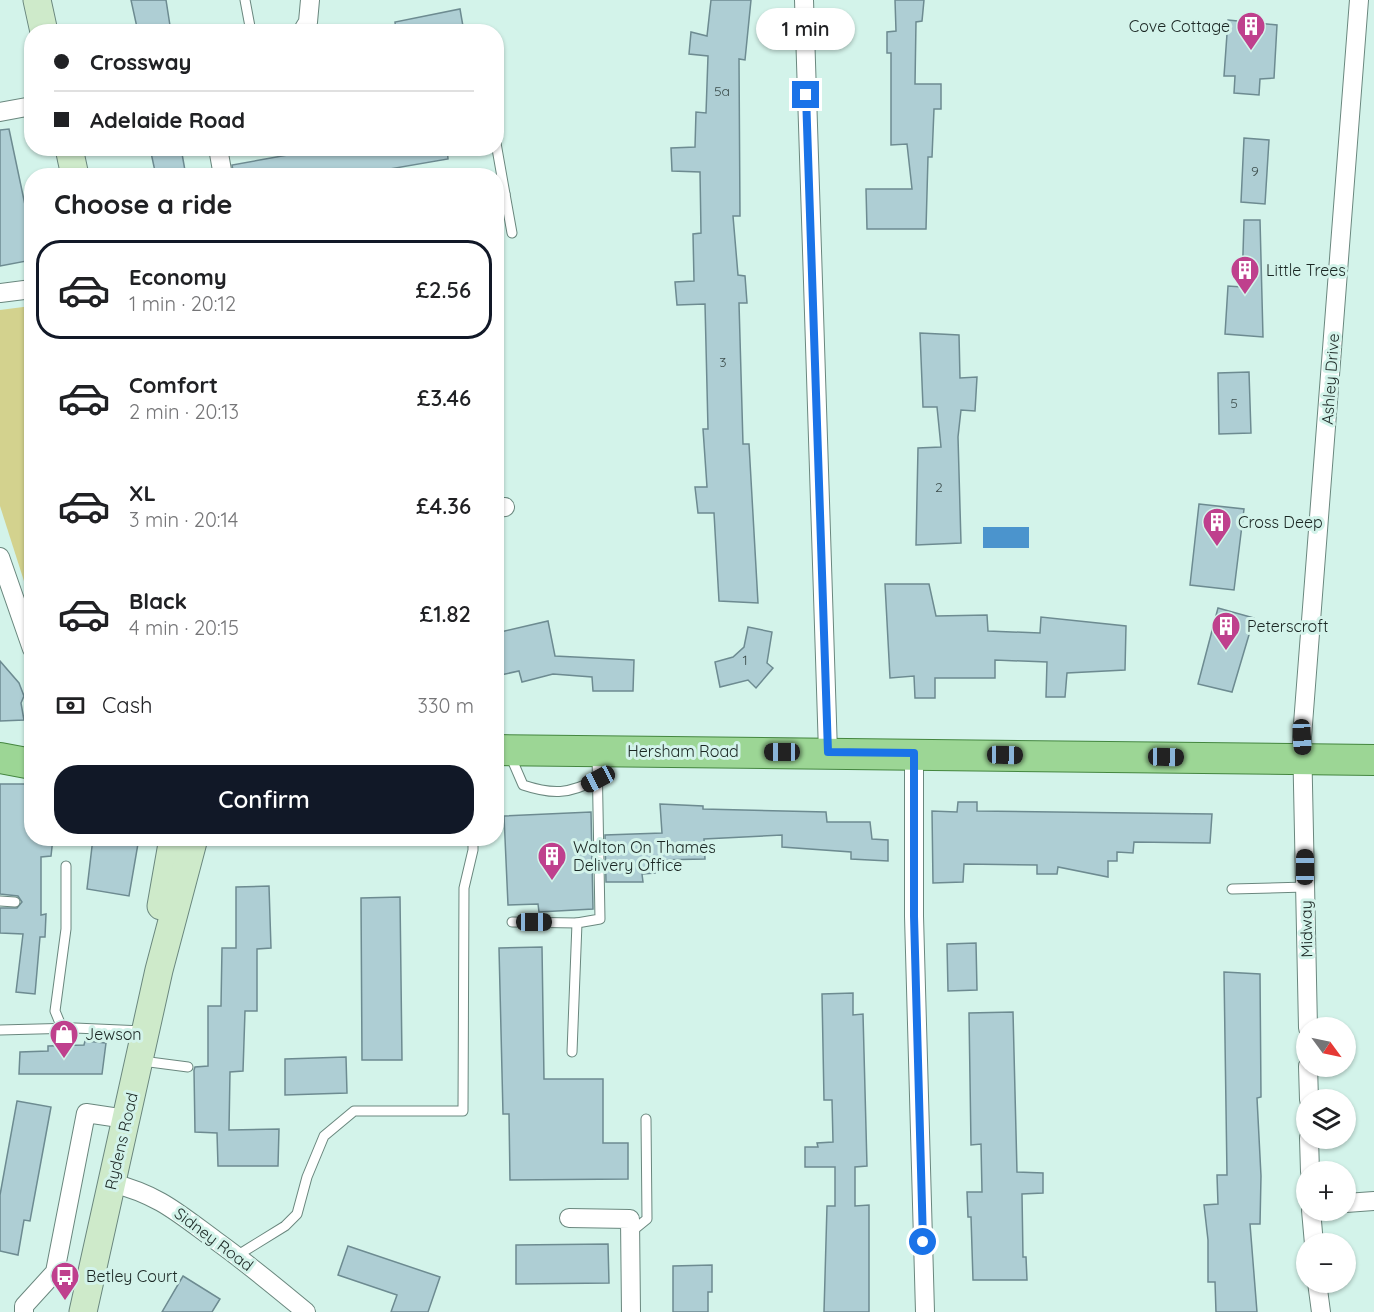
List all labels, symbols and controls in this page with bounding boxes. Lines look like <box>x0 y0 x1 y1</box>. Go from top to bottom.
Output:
callout: 1 min <box>756 8 856 50</box>
building icon: Cove Cottage <box>1235 10 1267 52</box>
text: 1 min <box>782 16 829 41</box>
place label: Cove Cottage <box>1129 16 1230 36</box>
text: Crossway <box>90 48 192 76</box>
route end <box>792 81 819 108</box>
house number: 5a <box>714 82 730 100</box>
text: Adelaide Road <box>90 106 245 134</box>
house number: 9 <box>1251 162 1259 180</box>
text: Choose a ride <box>54 187 232 221</box>
building icon: Little Trees <box>1229 254 1261 296</box>
place label: Little Trees <box>1266 260 1346 280</box>
icon: car <box>57 263 111 317</box>
text: Economy <box>129 263 227 291</box>
text: £2.56 <box>415 276 471 304</box>
text: 1 min · 20:12 <box>129 291 236 316</box>
street label: Ashley Drive <box>1317 333 1343 425</box>
house number: 3 <box>719 353 727 371</box>
icon: car <box>57 371 111 425</box>
text: Comfort <box>129 371 218 399</box>
text: £3.46 <box>417 384 471 412</box>
house number: 5 <box>1230 394 1238 412</box>
text: 2 min · 20:13 <box>129 399 239 424</box>
house number: 2 <box>935 478 943 496</box>
icon: car <box>57 479 111 533</box>
text: XL <box>129 479 156 507</box>
text: £4.36 <box>416 492 471 520</box>
building icon: Cross Deep <box>1201 506 1233 548</box>
text: 3 min · 20:14 <box>129 507 238 532</box>
place label: Cross Deep <box>1238 512 1323 532</box>
icon: car <box>57 587 111 641</box>
text: Black <box>129 587 187 615</box>
text: £1.82 <box>420 600 471 628</box>
building icon: Peterscroft <box>1210 610 1242 652</box>
text: 4 min · 20:15 <box>129 615 239 640</box>
place label: Peterscroft <box>1247 616 1328 636</box>
house number: 1 <box>742 651 748 669</box>
icon: cash <box>54 689 87 722</box>
text: Cash <box>102 691 153 719</box>
text: 330 m <box>417 693 474 718</box>
car <box>1292 719 1312 755</box>
street label: Hersham Road <box>627 741 739 761</box>
car <box>764 743 800 761</box>
car <box>987 746 1023 764</box>
car <box>1148 748 1184 766</box>
car <box>578 763 618 795</box>
button: Confirm <box>54 765 474 834</box>
place label: Walton On Thames Delivery Office <box>573 837 716 875</box>
building icon: Walton On Thames Delivery Office <box>536 840 568 882</box>
car <box>1296 849 1314 885</box>
street label: Midway <box>1296 900 1316 958</box>
car <box>516 913 552 931</box>
north arrow <box>1296 1017 1356 1077</box>
map controls <box>1296 1017 1356 1293</box>
shop icon: Jewson <box>48 1018 80 1060</box>
place label: Jewson <box>85 1024 142 1044</box>
button: layers <box>1296 1089 1356 1149</box>
street label: Rydens Road <box>100 1090 142 1192</box>
button: + <box>1296 1161 1356 1221</box>
street label: Sidney Road <box>171 1203 257 1275</box>
route start <box>909 1228 936 1255</box>
button: − <box>1296 1233 1356 1293</box>
bus stop icon: Betley Court <box>49 1260 81 1302</box>
place label: Betley Court <box>86 1266 178 1286</box>

